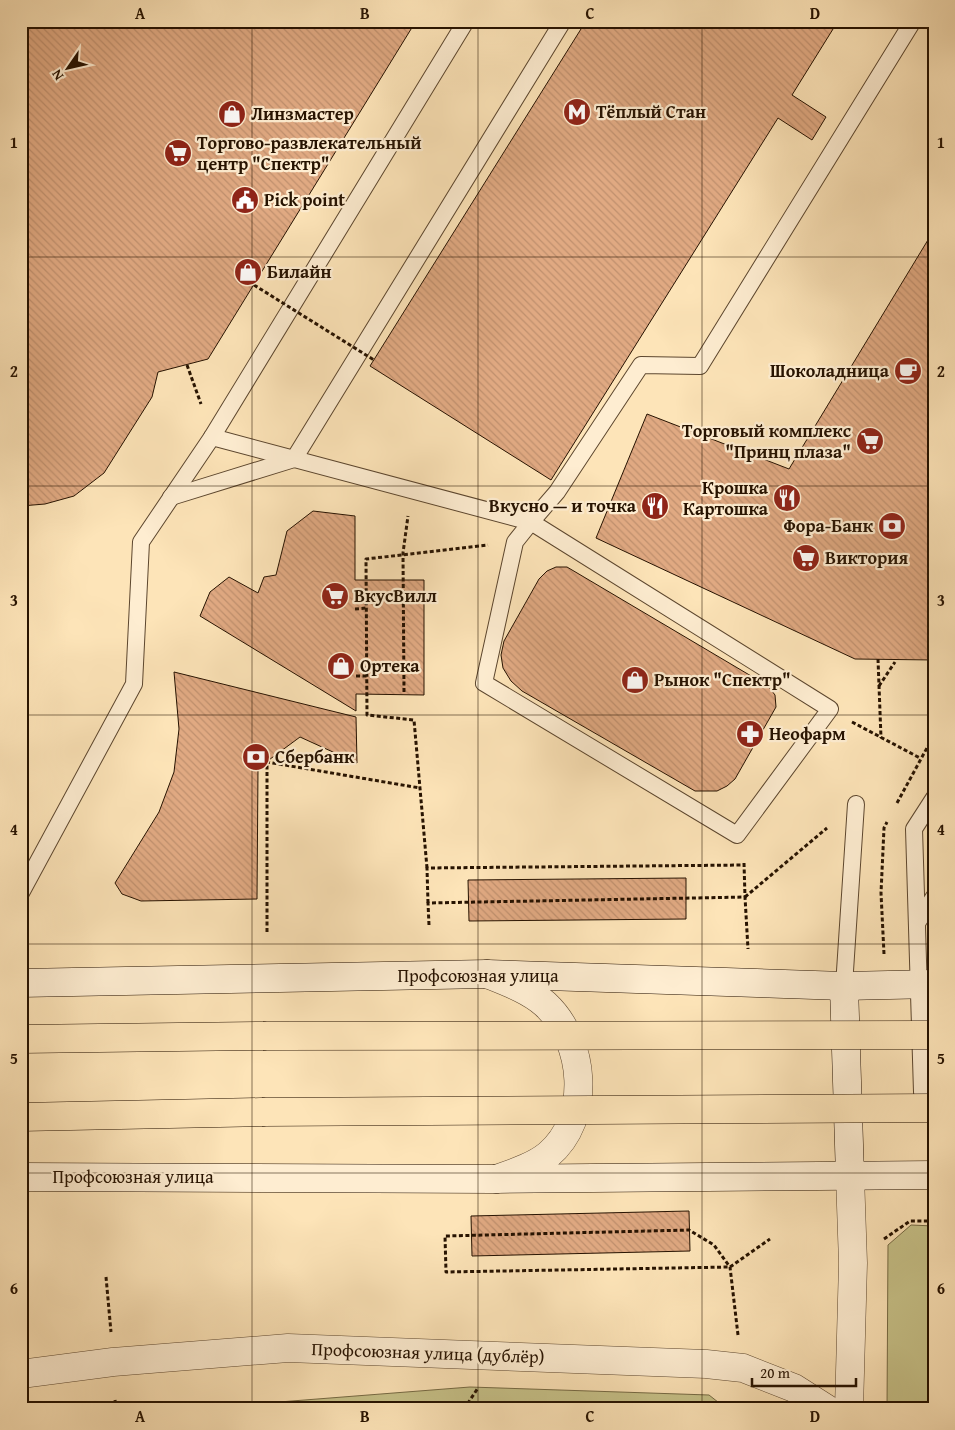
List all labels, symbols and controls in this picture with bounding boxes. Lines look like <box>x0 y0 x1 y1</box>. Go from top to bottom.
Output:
text: A <box>135 1 146 25</box>
text: B <box>360 1 370 25</box>
text: C <box>585 1 595 25</box>
text: D <box>810 1 820 25</box>
north arrow <box>42 42 92 92</box>
text: N <box>46 65 68 85</box>
metro station icon: Тёплый Стан <box>562 97 592 127</box>
place label: Тёплый Стан <box>596 98 706 125</box>
shop icon: Линзмастер <box>217 99 247 129</box>
place label: Линзмастер <box>251 100 354 127</box>
place label: Торгово-развлекательный центр "Спектр" <box>197 129 422 177</box>
text: 1 <box>10 130 18 154</box>
text: 1 <box>937 130 945 154</box>
supermarket icon: Торгово-развлекательный центр "Спектр" <box>163 138 193 168</box>
public building icon: Pick point <box>230 185 260 215</box>
place label: Pick point <box>264 186 345 213</box>
shop icon: Билайн <box>233 257 263 287</box>
place label: Билайн <box>267 258 332 285</box>
cafe icon: Шоколадница <box>893 356 923 386</box>
place label: Шоколадница <box>770 357 890 384</box>
text: 2 <box>10 359 18 383</box>
text: 2 <box>937 359 945 383</box>
place label: Торговый комплекс "Принц плаза" <box>682 417 851 465</box>
supermarket icon: Торговый комплекс "Принц плаза" <box>855 426 885 456</box>
place label: Крошка Картошка <box>683 474 769 522</box>
restaurant icon: Крошка Картошка <box>772 483 802 513</box>
restaurant icon: Вкусно — и точка <box>640 491 670 521</box>
place label: Вкусно — и точка <box>489 492 637 519</box>
bank icon: Фора-Банк <box>877 511 907 541</box>
place label: Фора-Банк <box>783 512 874 539</box>
supermarket icon: Виктория <box>791 543 821 573</box>
place label: Виктория <box>825 544 908 571</box>
supermarket icon: ВкусВилл <box>320 581 350 611</box>
place label: ВкусВилл <box>354 582 437 609</box>
text: 3 <box>10 588 18 612</box>
text: 3 <box>937 588 945 612</box>
shop icon: Ортека <box>326 651 356 681</box>
place label: Ортека <box>360 652 420 679</box>
shop icon: Рынок "Спектр" <box>620 665 650 695</box>
place label: Рынок "Спектр" <box>654 666 791 693</box>
pharmacy icon: Неофарм <box>735 719 765 749</box>
place label: Неофарм <box>769 720 846 747</box>
bank icon: Сбербанк <box>241 742 271 772</box>
place label: Сбербанк <box>275 743 355 770</box>
text: 4 <box>10 817 18 841</box>
text: 4 <box>937 817 945 841</box>
street label: Профсоюзная улица <box>397 962 559 989</box>
text: 5 <box>10 1046 18 1070</box>
text: 5 <box>937 1046 945 1070</box>
street label: Профсоюзная улица <box>52 1163 214 1190</box>
text: 6 <box>10 1276 18 1300</box>
text: 6 <box>937 1276 945 1300</box>
street label: Профсоюзная улица (дублёр) <box>311 1335 545 1370</box>
scale bar <box>752 1355 856 1387</box>
text: 20 m <box>760 1362 791 1383</box>
text: A <box>135 1404 146 1428</box>
text: B <box>360 1404 370 1428</box>
text: C <box>585 1404 595 1428</box>
text: D <box>810 1404 820 1428</box>

